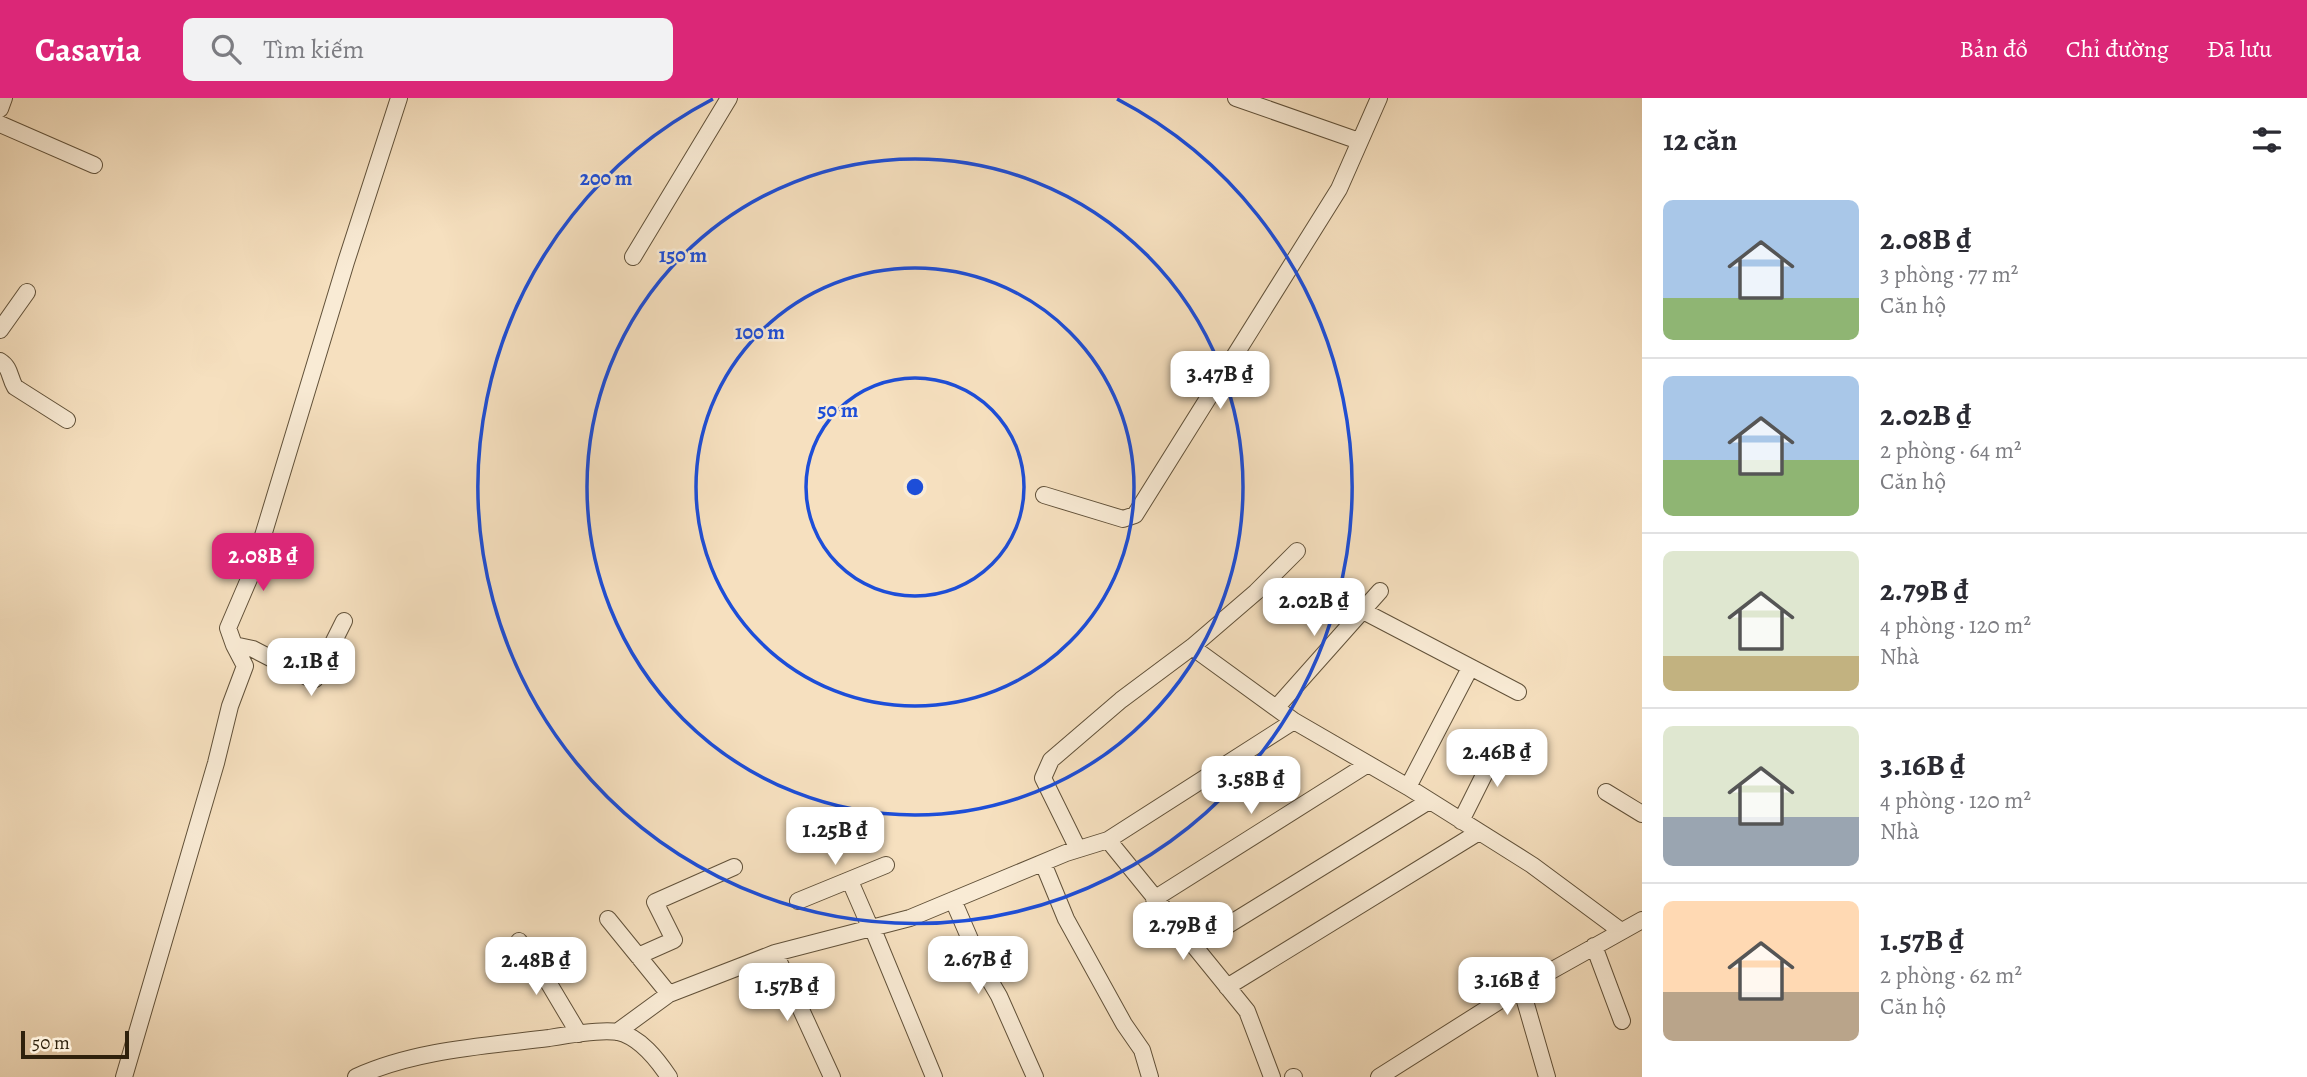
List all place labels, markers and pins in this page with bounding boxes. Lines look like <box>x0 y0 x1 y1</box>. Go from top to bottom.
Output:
pin: 3.47B ₫ <box>1155 352 1285 411</box>
centre of rings <box>903 475 927 499</box>
pin: 2.08B ₫ <box>198 533 328 593</box>
pin: 2.02B ₫ <box>1249 578 1379 638</box>
pin: 2.1B ₫ <box>254 638 368 698</box>
pin: 2.46B ₫ <box>1432 730 1562 789</box>
pin: 3.58B ₫ <box>1186 756 1316 816</box>
pin: 1.25B ₫ <box>770 808 900 867</box>
pin: 2.79B ₫ <box>1118 902 1248 962</box>
pin: 2.67B ₫ <box>913 936 1043 996</box>
pin: 2.48B ₫ <box>471 937 601 997</box>
pin: 3.16B ₫ <box>1442 958 1572 1017</box>
pin: 1.57B ₫ <box>722 964 852 1023</box>

